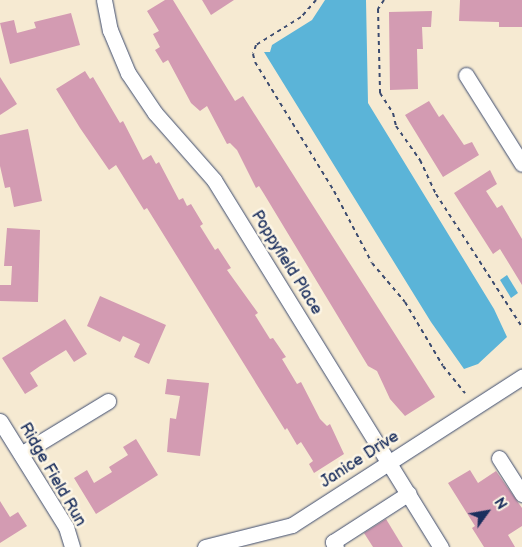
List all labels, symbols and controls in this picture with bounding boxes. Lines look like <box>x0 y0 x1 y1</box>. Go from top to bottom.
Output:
street label: Poppyfield Place <box>246 208 326 318</box>
street label: Ridge Field Run <box>15 420 89 530</box>
street label: Janice Drive <box>317 427 403 493</box>
north arrow <box>462 487 512 537</box>
text: N <box>490 495 510 513</box>

